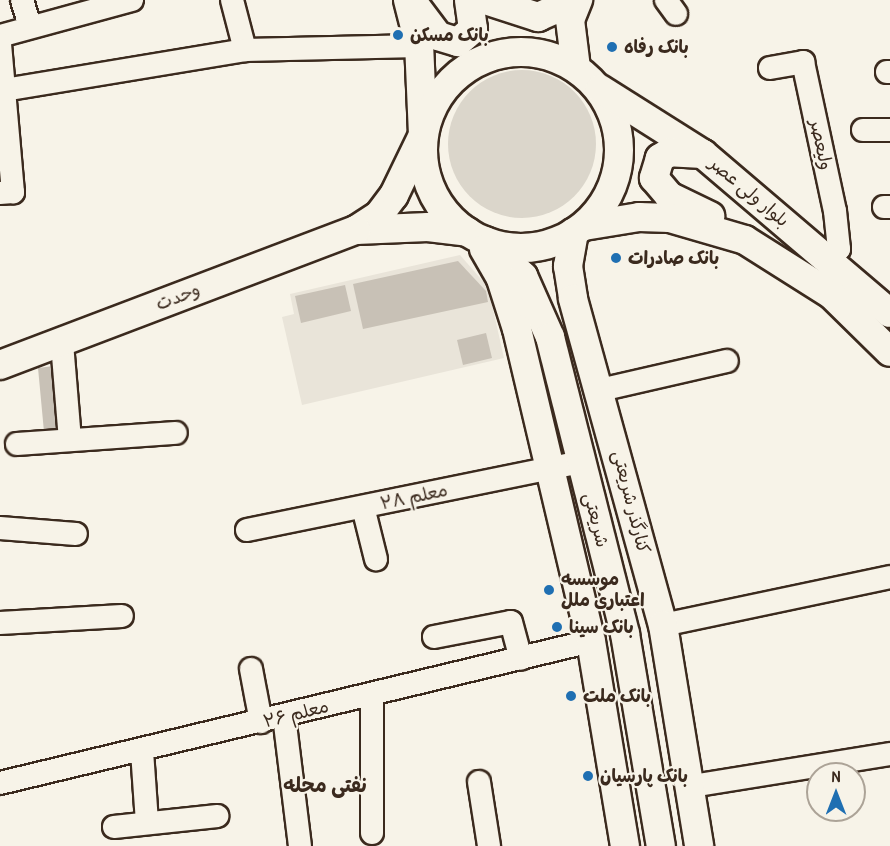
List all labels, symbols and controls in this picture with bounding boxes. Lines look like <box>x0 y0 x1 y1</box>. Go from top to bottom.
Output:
place label: بانک مسکن <box>410 24 489 46</box>
marker: بانک مسکن <box>391 28 405 42</box>
place label: بانک رفاه <box>624 36 689 58</box>
marker: بانک رفاه <box>605 40 619 54</box>
street label: ولیعصر <box>805 118 837 172</box>
street label: بلوار ولی عصر <box>705 152 793 232</box>
place label: بانک صادرات <box>628 247 719 269</box>
marker: بانک صادرات <box>609 251 623 265</box>
street label: وحدت <box>153 279 203 315</box>
street label: کنارگذر شریعتی <box>608 448 654 556</box>
street label: معلم ۲۸ <box>378 479 450 515</box>
street label: شریعتی <box>579 491 613 549</box>
place label: موسسه اعتباری ملل <box>561 569 645 612</box>
marker: موسسه اعتباری ملل <box>542 583 556 597</box>
place label: بانک سینا <box>569 616 634 638</box>
marker: بانک سینا <box>550 620 564 634</box>
place label: بانک ملت <box>583 685 651 707</box>
marker: بانک ملت <box>564 689 578 703</box>
street label: معلم ۲۶ <box>261 695 331 733</box>
north arrow <box>806 762 866 822</box>
place label: بانک پارسیان <box>600 765 688 787</box>
text: N <box>832 765 840 787</box>
marker: بانک پارسیان <box>581 769 595 783</box>
district label: نفتی محله <box>283 772 367 796</box>

